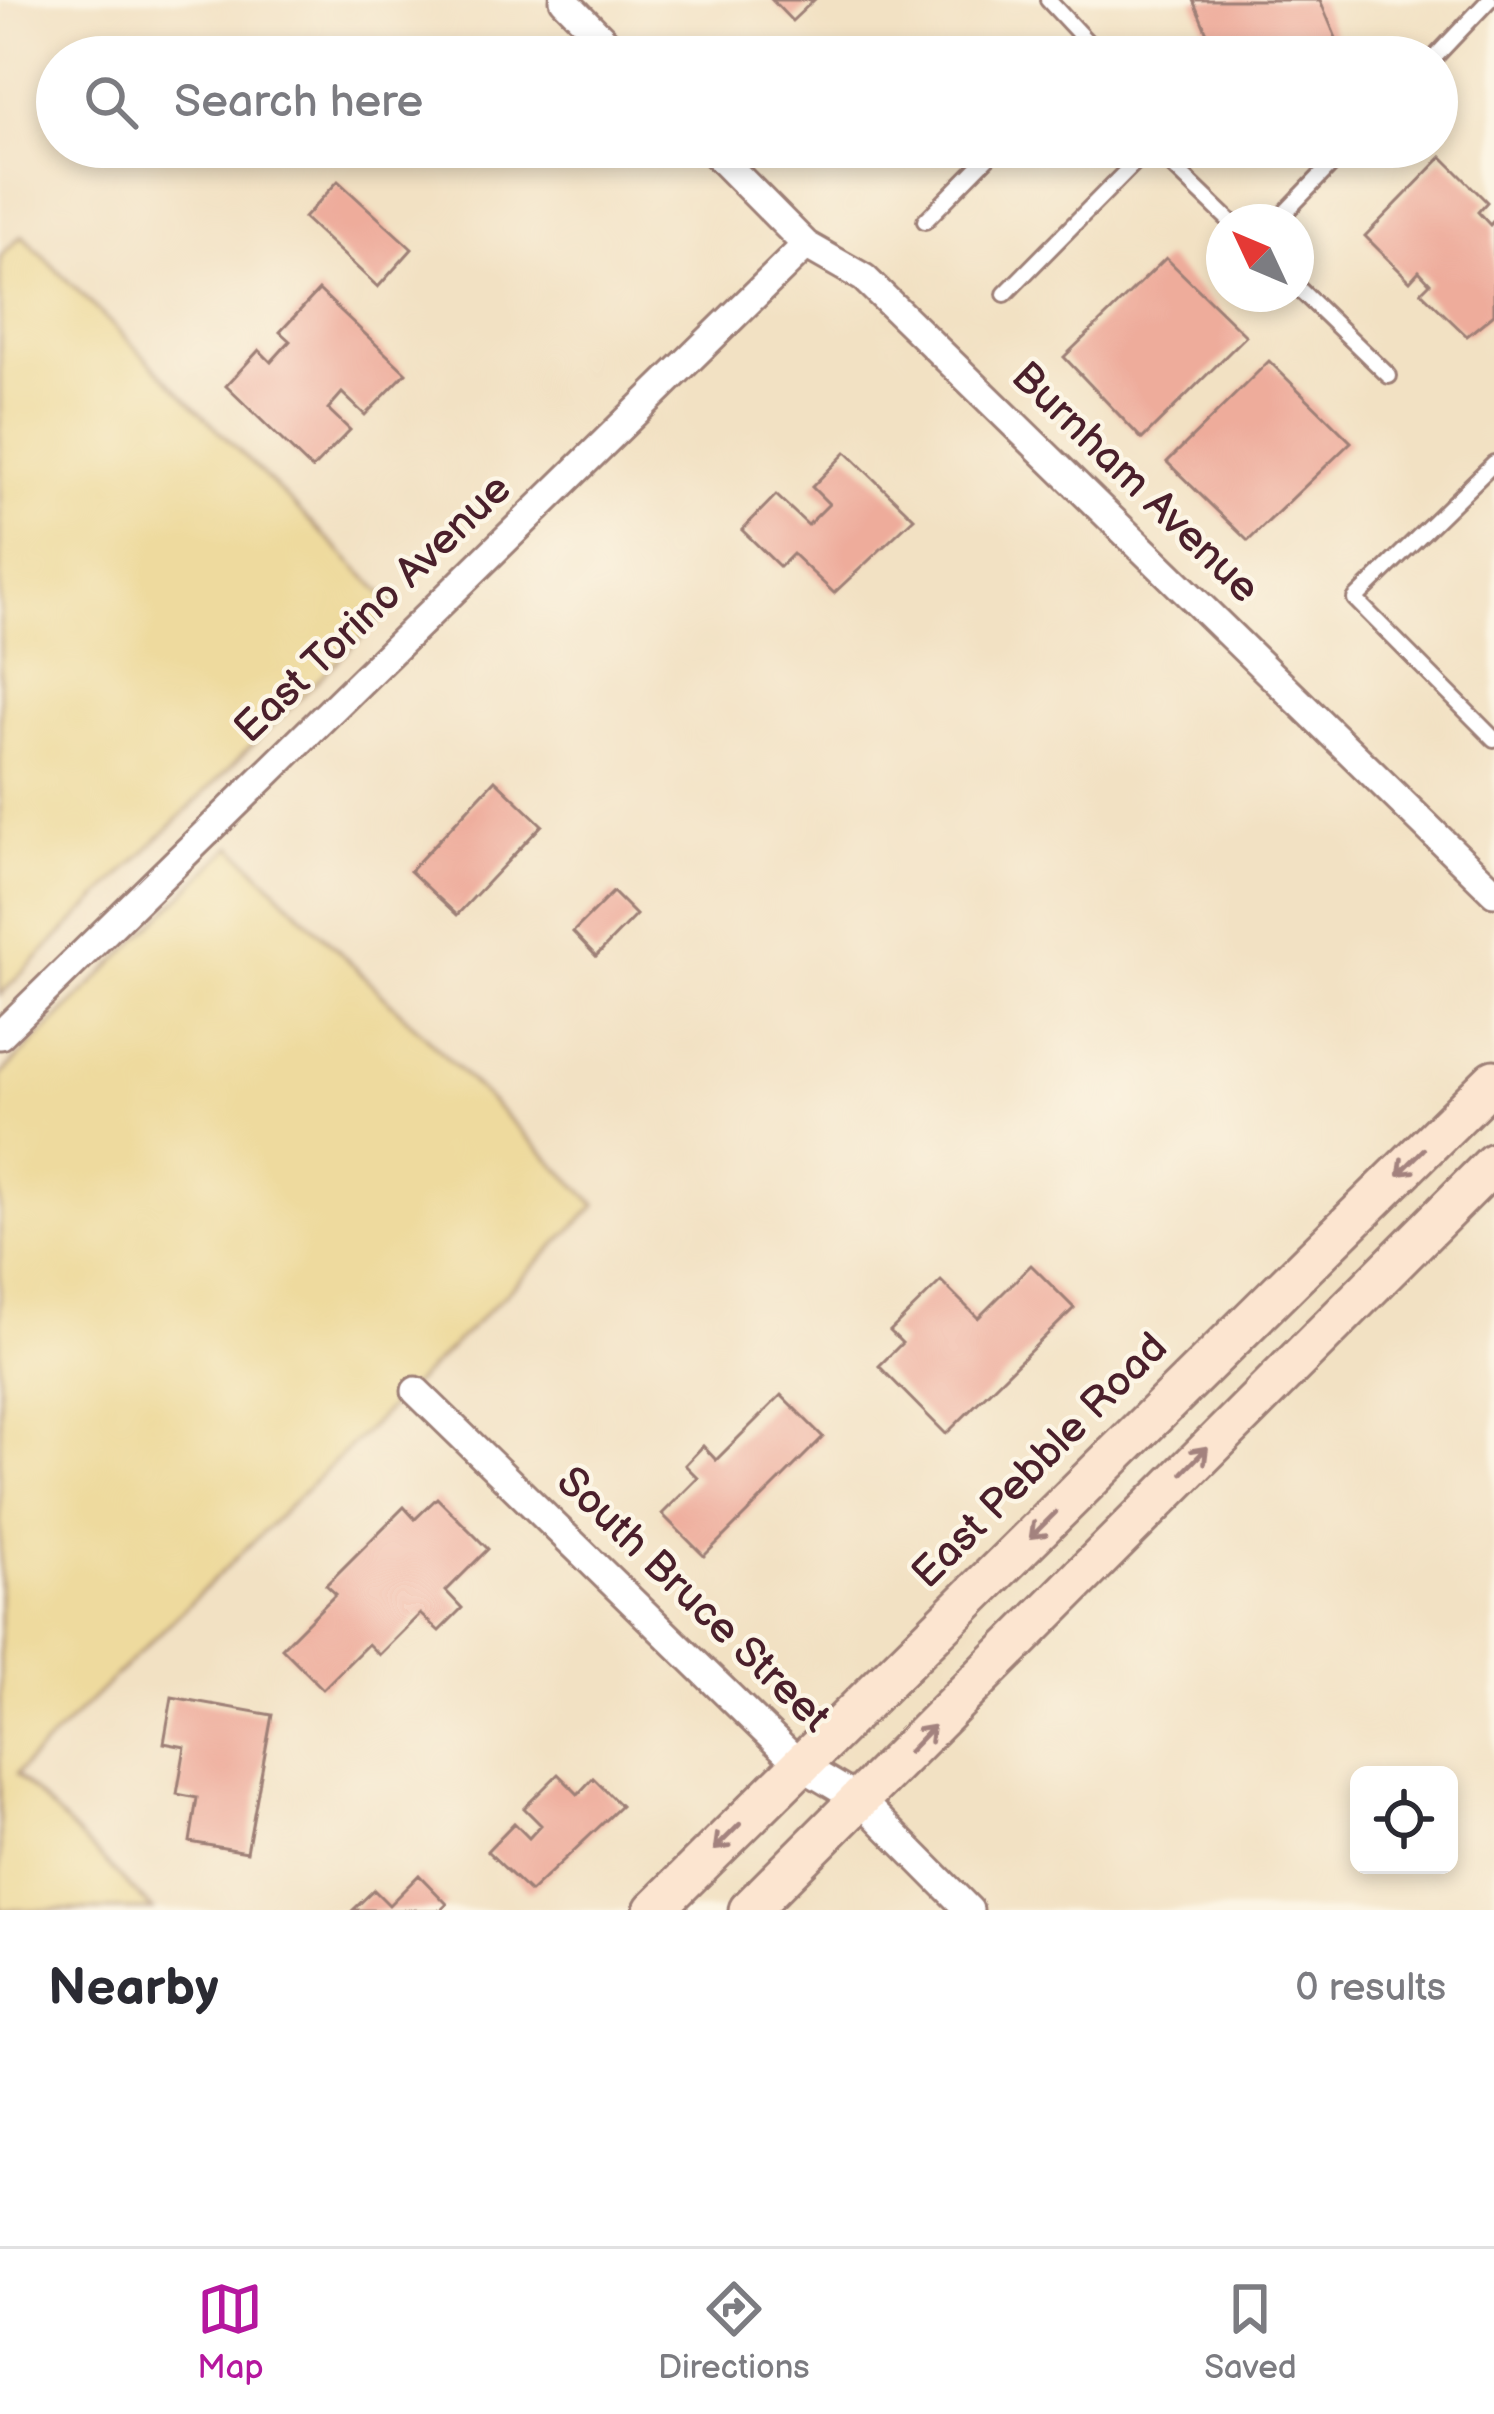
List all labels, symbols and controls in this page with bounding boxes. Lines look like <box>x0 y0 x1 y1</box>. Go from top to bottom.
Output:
search box <box>36 36 1458 168</box>
icon: search <box>78 69 144 135</box>
text: Search here <box>174 75 423 130</box>
north arrow <box>1206 204 1314 312</box>
street label: Burnham Avenue <box>1000 352 1270 614</box>
street label: East Torino Avenue <box>224 464 522 754</box>
one-way arrow <box>1397 1147 1426 1176</box>
street label: East Pebble Road <box>902 1323 1178 1599</box>
one-way arrow <box>1179 1446 1209 1476</box>
street label: South Bruce Street <box>546 1457 840 1743</box>
one-way arrow <box>1030 1510 1058 1539</box>
one-way arrow <box>907 1725 935 1754</box>
map controls <box>1350 1766 1458 1874</box>
button: locate <box>1350 1766 1458 1874</box>
one-way arrow <box>713 1823 742 1851</box>
text: Nearby <box>48 1958 219 2019</box>
text: 0 results <box>1295 1965 1446 2012</box>
tab: Map <box>197 2276 264 2388</box>
tab: Directions <box>658 2276 810 2388</box>
tab: Saved <box>1204 2276 1297 2388</box>

